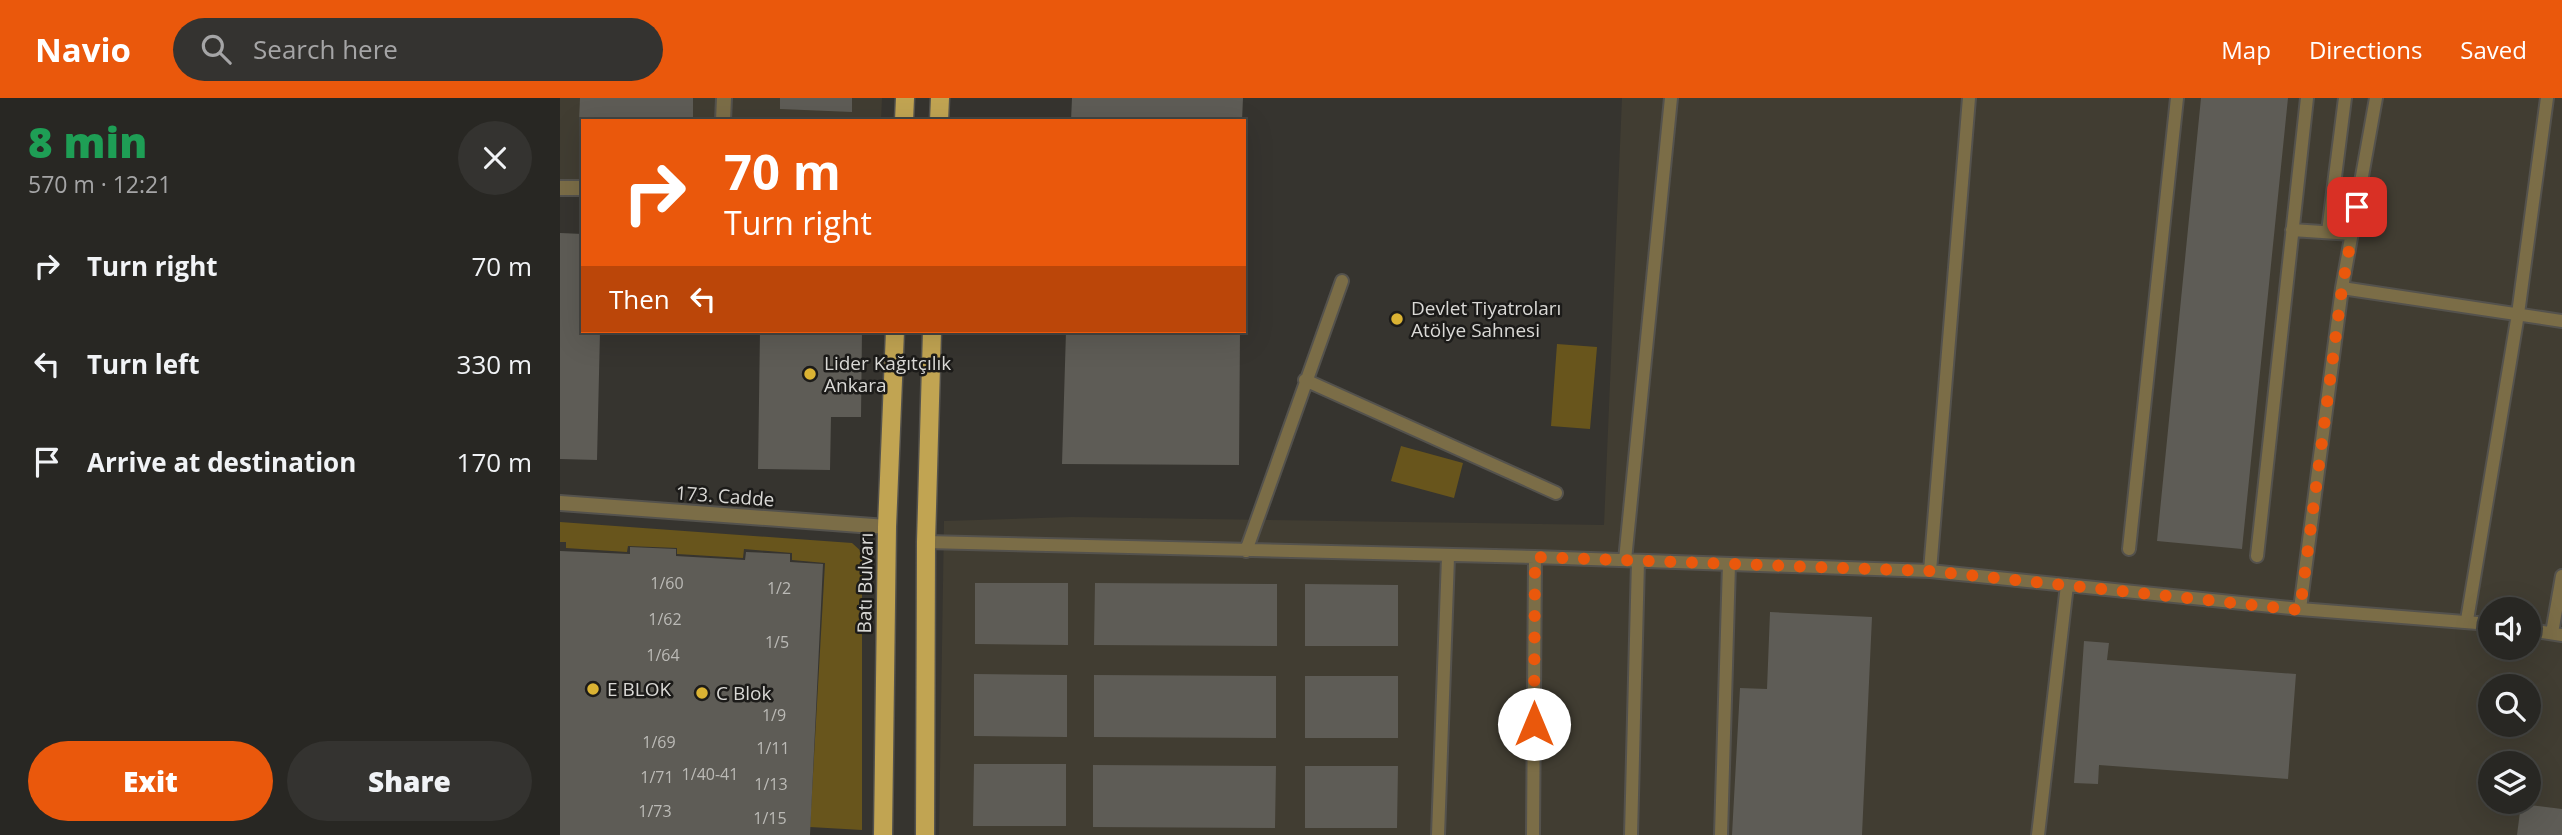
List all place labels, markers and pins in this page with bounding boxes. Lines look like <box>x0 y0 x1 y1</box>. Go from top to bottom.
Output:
pin <box>2327 177 2387 237</box>
place label: Devlet Tiyatroları Atölye Sahnesi <box>1411 295 1561 343</box>
marker: Devlet Tiyatroları Atölye Sahnesi <box>1389 311 1405 327</box>
place label: Lider Kağıtçılık Ankara <box>824 350 951 398</box>
marker: Lider Kağıtçılık Ankara <box>802 366 818 382</box>
place label: E BLOK <box>607 676 671 702</box>
place label: C Blok <box>716 680 771 706</box>
marker: E BLOK <box>585 681 601 697</box>
marker: C Blok <box>694 685 710 701</box>

